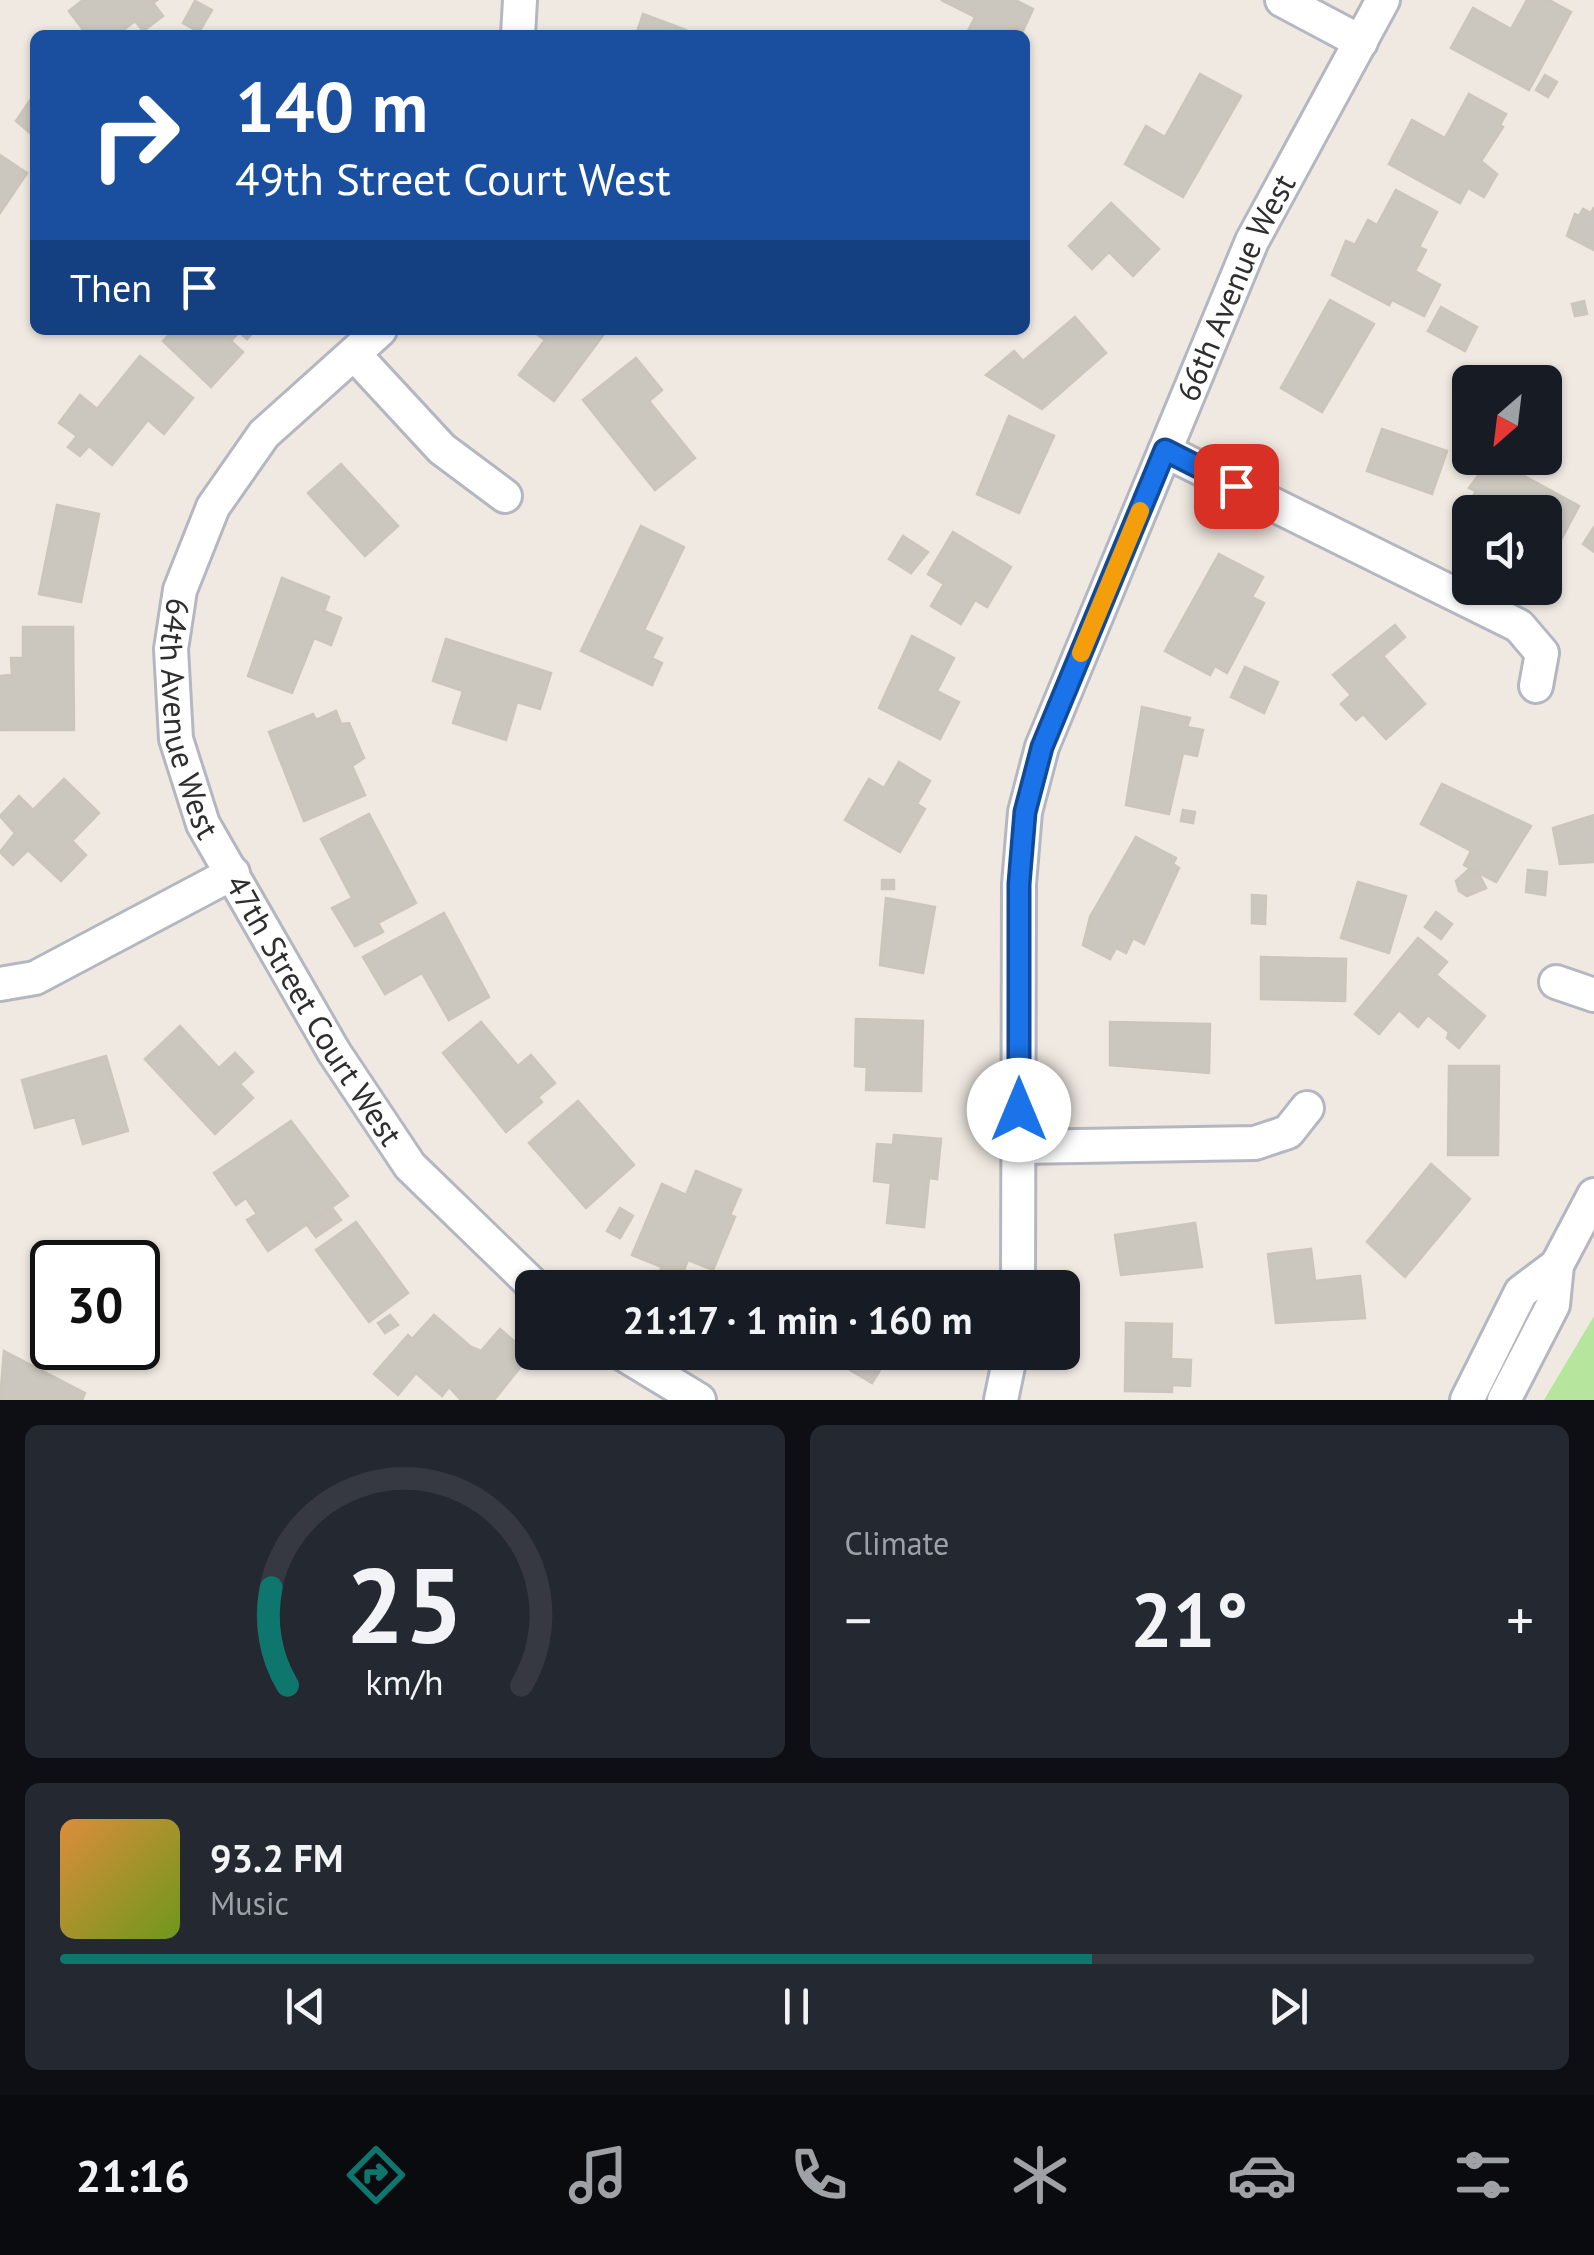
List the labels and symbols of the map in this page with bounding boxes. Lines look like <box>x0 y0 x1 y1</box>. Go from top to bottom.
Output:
street label: 66th Avenue West <box>1166 166 1304 407</box>
north arrow <box>1452 365 1562 475</box>
pin <box>1194 444 1279 529</box>
street label: 64th Avenue West <box>151 595 229 846</box>
street label: 47th Street Court West <box>217 867 413 1154</box>
position arrow <box>967 1058 1071 1162</box>
speed limit sign: 30 <box>30 1240 160 1370</box>

